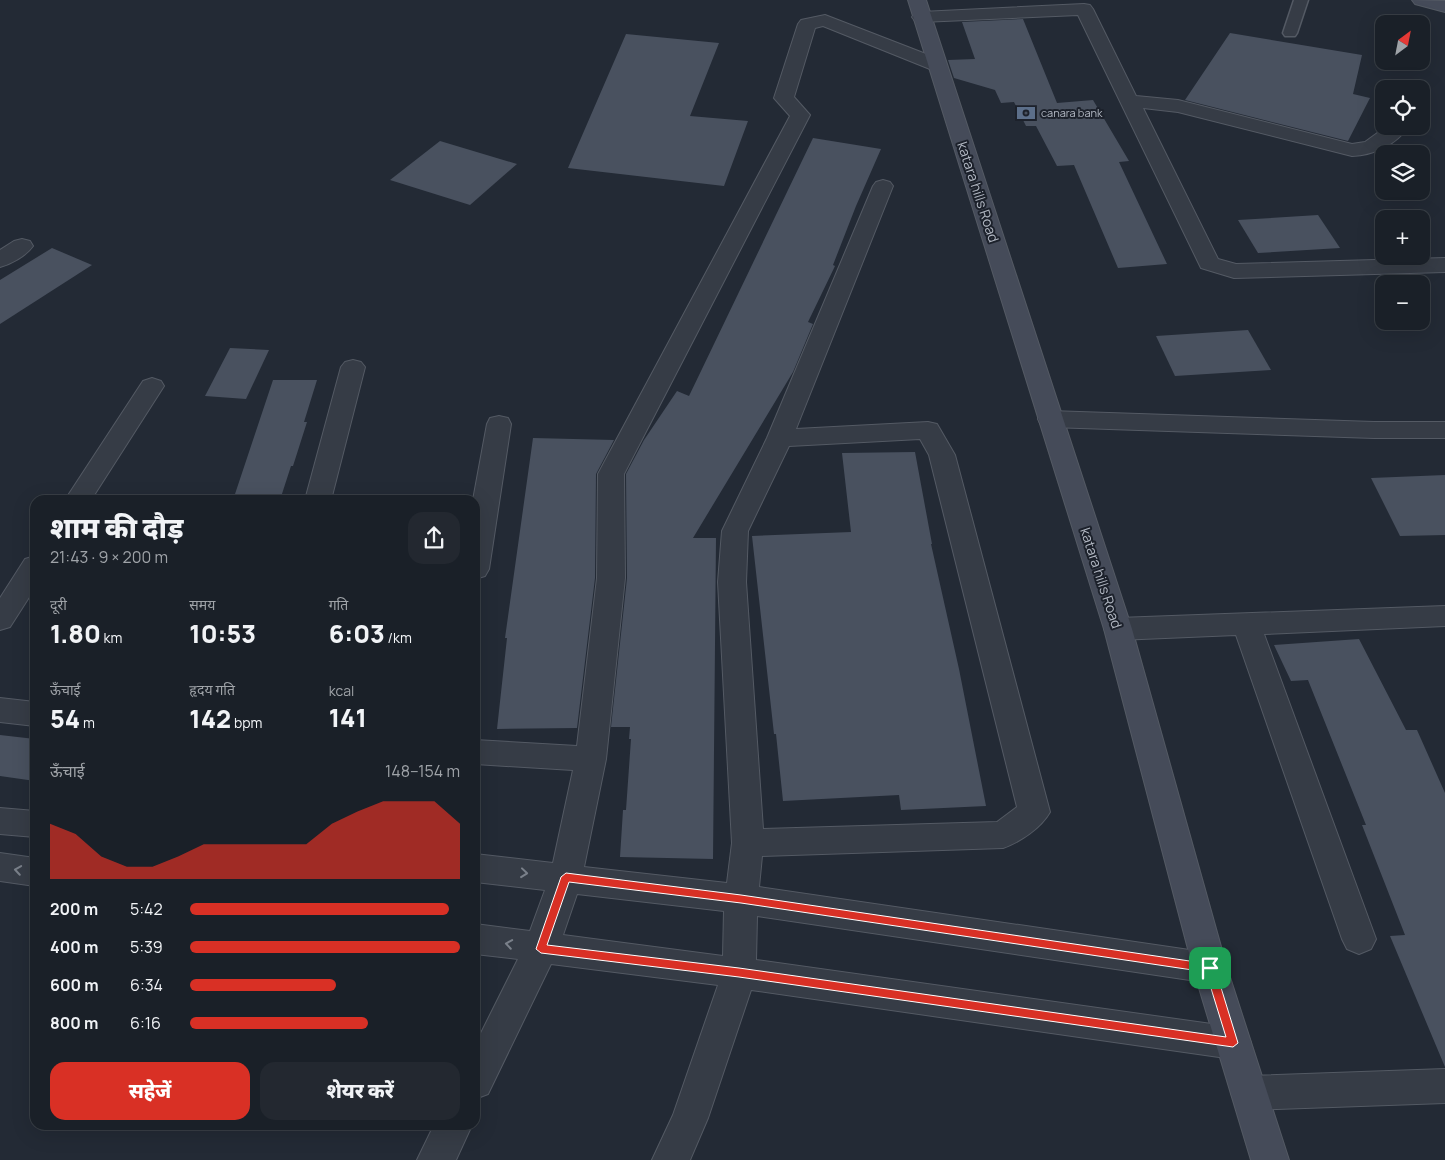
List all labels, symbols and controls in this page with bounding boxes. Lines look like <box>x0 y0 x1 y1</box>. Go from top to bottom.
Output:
north arrow <box>1375 15 1430 70</box>
map controls <box>1375 15 1430 330</box>
button: locate <box>1375 80 1430 135</box>
bank icon: canara bank <box>1015 102 1037 124</box>
place label: canara bank <box>1041 105 1103 120</box>
street label: katara hills Road <box>953 139 1004 245</box>
button: layers <box>1375 145 1430 200</box>
button: + <box>1375 210 1430 265</box>
button: − <box>1375 275 1430 330</box>
text: शाम की दौड़ <box>50 508 183 546</box>
button: share <box>408 512 460 564</box>
street label: katara hills Road <box>1076 525 1127 631</box>
text: 21:43 · 9 × 200 m <box>50 546 168 568</box>
text: दूरी <box>50 595 67 614</box>
text: समय <box>189 595 215 614</box>
text: गति <box>329 595 348 614</box>
text: 1.80 <box>50 616 101 651</box>
text: 10:53 <box>189 616 256 651</box>
text: 6:03 <box>329 616 385 651</box>
text: km <box>101 628 122 647</box>
text: /km <box>385 628 412 647</box>
text: ऊँचाई <box>50 680 80 699</box>
text: हृदय गति <box>189 680 235 699</box>
text: kcal <box>329 681 354 700</box>
text: 141 <box>329 700 367 735</box>
text: 54 <box>50 701 80 736</box>
text: 142 <box>189 701 231 736</box>
text: m <box>80 713 95 732</box>
text: bpm <box>231 713 262 732</box>
text: ऊँचाई <box>50 760 85 782</box>
text: 148–154 m <box>385 760 460 782</box>
one-way arrow <box>13 865 22 875</box>
one-way arrow <box>520 867 528 878</box>
text: 200 m <box>50 898 98 920</box>
text: 5:42 <box>130 898 163 920</box>
text: 400 m <box>50 936 98 958</box>
text: 5:39 <box>130 936 163 958</box>
one-way arrow <box>504 939 512 950</box>
pin <box>1189 947 1231 989</box>
icon: arrive <box>1196 954 1224 982</box>
text: 600 m <box>50 974 99 996</box>
text: 6:34 <box>130 974 163 996</box>
text: 800 m <box>50 1012 98 1034</box>
text: 6:16 <box>130 1012 161 1034</box>
button: सहेजें <box>50 1062 250 1120</box>
button: शेयर करें <box>260 1062 460 1120</box>

